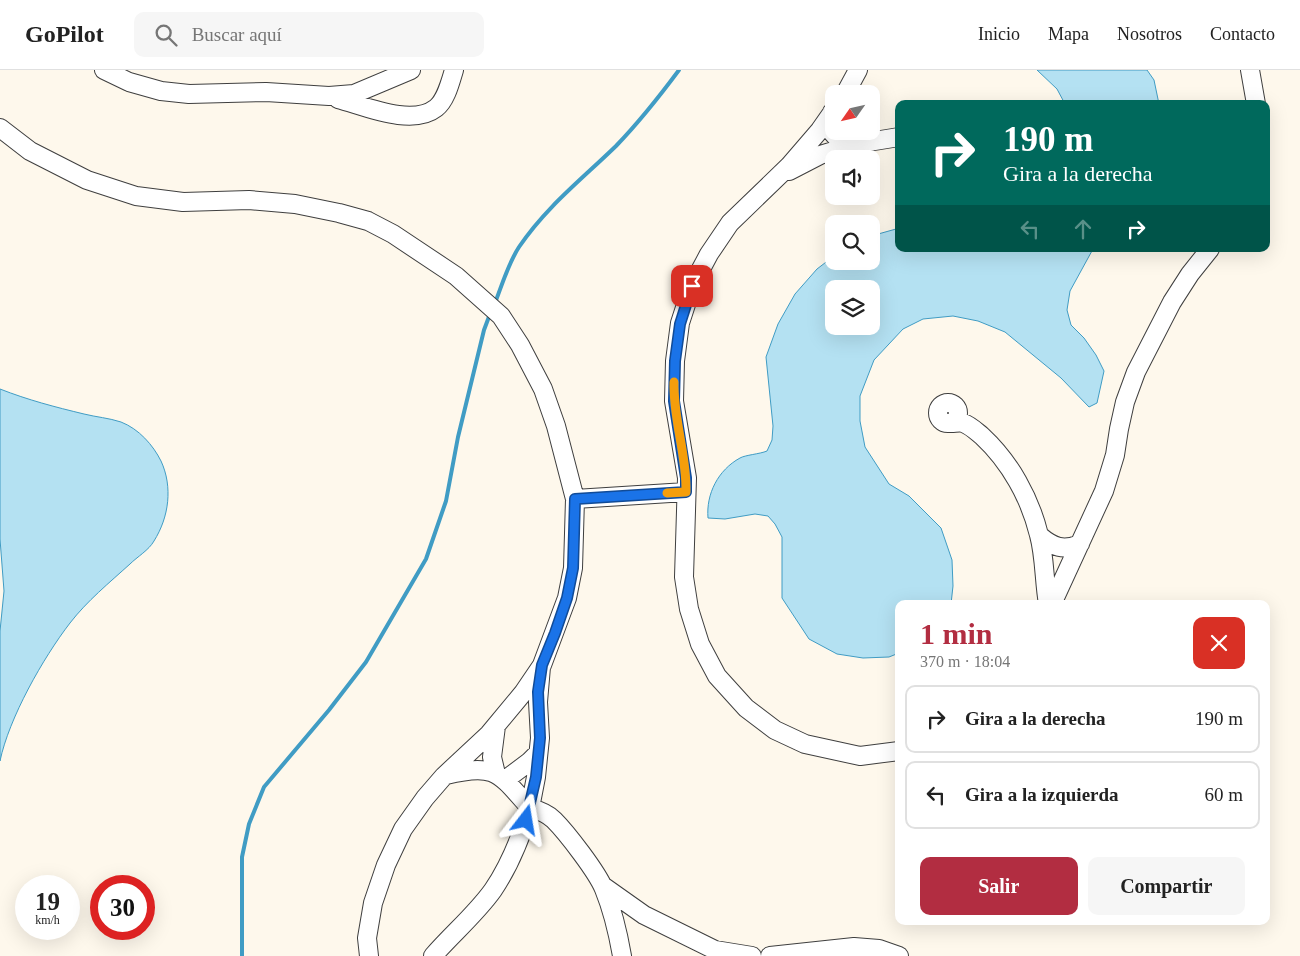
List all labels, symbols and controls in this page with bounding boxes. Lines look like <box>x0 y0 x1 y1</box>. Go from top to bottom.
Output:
search box <box>134 12 484 57</box>
text: GoPilot <box>25 21 104 47</box>
icon: search <box>152 21 180 49</box>
text: Buscar aquí <box>192 24 282 45</box>
text: Inicio <box>978 24 1020 44</box>
text: Mapa <box>1048 24 1089 44</box>
text: Nosotros <box>1117 24 1182 44</box>
text: Contacto <box>1210 24 1275 44</box>
north arrow <box>825 85 880 140</box>
map controls <box>825 85 880 335</box>
icon: right <box>920 120 985 185</box>
text: 190 m <box>1003 120 1093 159</box>
button: sound <box>825 150 880 205</box>
text: Gira a la derecha <box>1003 161 1153 186</box>
button: search <box>825 215 880 270</box>
icon: left <box>1016 215 1044 243</box>
icon: ahead <box>1069 215 1097 243</box>
icon: right <box>1122 215 1150 243</box>
pin <box>671 265 713 307</box>
icon: arrive <box>678 272 706 300</box>
button: layers <box>825 280 880 335</box>
text: 1 min <box>920 617 993 650</box>
button: close <box>1193 617 1245 669</box>
text: 370 m · 18:04 <box>920 653 1010 670</box>
icon: right <box>922 705 950 733</box>
text: Gira a la derecha <box>965 708 1106 729</box>
text: 190 m <box>1195 708 1243 729</box>
icon: left <box>922 781 950 809</box>
text: Gira a la izquierda <box>965 784 1119 805</box>
text: 60 m <box>1204 784 1243 805</box>
position arrow <box>499 793 551 845</box>
button: Salir <box>920 857 1078 915</box>
button: Compartir <box>1088 857 1245 915</box>
speed limit sign: 30 <box>90 875 155 940</box>
text: 19 <box>35 888 60 915</box>
text: km/h <box>35 913 60 927</box>

